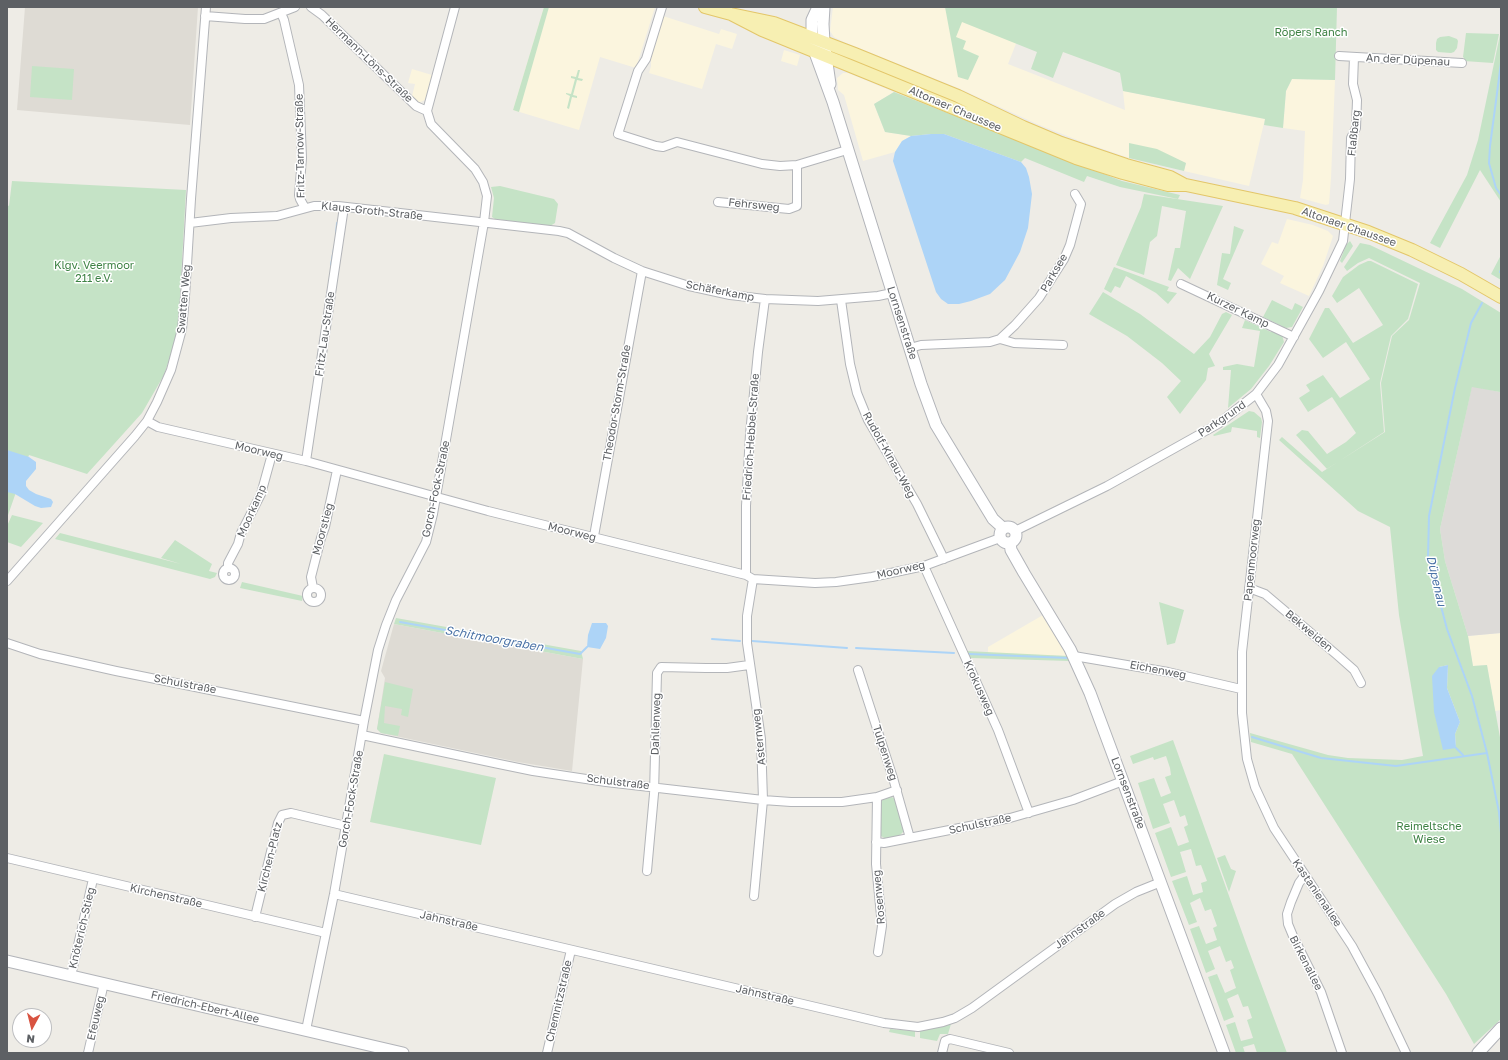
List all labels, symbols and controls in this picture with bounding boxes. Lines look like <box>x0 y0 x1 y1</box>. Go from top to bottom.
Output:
street label: Hermann-Löns-Straße <box>322 15 416 105</box>
park label: Röpers Ranch <box>1274 26 1348 40</box>
street label: An der Düpenau <box>1366 51 1450 69</box>
street label: Altonaer Chaussee <box>907 84 1003 134</box>
street label: Fritz-Tarnow-Straße <box>292 94 308 198</box>
street label: Flaßbarg <box>1345 109 1363 157</box>
street label: Fehrsweg <box>728 196 780 214</box>
street label: Klaus-Groth-Straße <box>321 199 423 223</box>
street label: Altonaer Chaussee <box>1300 205 1398 249</box>
street label: Parksee <box>1038 251 1070 295</box>
park label: Klgv. Veermoor 211 e.V. <box>54 259 134 285</box>
street label: Swatten Weg <box>174 264 194 334</box>
street label: Schäferkamp <box>685 278 755 304</box>
street label: Lornsenstraße <box>884 285 920 361</box>
street label: Kurzer Kamp <box>1205 289 1271 331</box>
street label: Fritz-Lau-Straße <box>312 291 338 377</box>
street label: Theodor-Storm-Straße <box>600 344 634 462</box>
street label: Friedrich-Hebbel-Straße <box>740 373 762 501</box>
street label: Parkgrund <box>1196 398 1248 440</box>
street label: Rudolf-Kinau-Weg <box>860 410 918 500</box>
street label: Moorweg <box>234 439 284 463</box>
street label: Gorch-Fock-Straße <box>419 439 453 539</box>
street label: Moorkamp <box>235 483 269 539</box>
street label: Moorstieg <box>310 502 336 556</box>
street label: Papenmoorweg <box>1241 518 1263 602</box>
street label: Moorweg <box>547 520 597 544</box>
water label: Düpenau <box>1423 554 1449 608</box>
street label: Moorweg <box>876 558 926 582</box>
street label: Bekweiden <box>1282 607 1336 655</box>
water label: Schitmoorgraben <box>444 623 544 655</box>
street label: Krokusweg <box>961 658 997 718</box>
street label: Eichenweg <box>1129 658 1187 682</box>
street label: Schulstraße <box>153 671 217 697</box>
street label: Dahlienweg <box>648 693 664 755</box>
street label: Asternweg <box>749 708 769 766</box>
street label: Tulpenweg <box>870 723 900 783</box>
street label: Gorch-Fock-Straße <box>336 749 366 849</box>
street label: Lornsenstraße <box>1108 755 1148 831</box>
street label: Schulstraße <box>586 772 650 792</box>
street label: Schulstraße <box>948 811 1012 837</box>
park label: Reimeltsche Wiese <box>1396 820 1462 846</box>
street label: Kirchen-Platz <box>255 821 285 893</box>
street label: Kastanienallee <box>1289 857 1345 929</box>
street label: Rosenweg <box>870 869 888 925</box>
street label: Kirchenstraße <box>128 881 204 911</box>
street label: Knöterich-Stieg <box>66 886 98 970</box>
street label: Jahnstraße <box>1052 906 1108 952</box>
street label: Jahnstraße <box>419 908 479 934</box>
street label: Birkenallee <box>1287 933 1325 993</box>
street label: Chemnitzstraße <box>543 959 575 1043</box>
street label: Jahnstraße <box>735 982 795 1008</box>
street label: Friedrich-Ebert-Allee <box>150 988 260 1026</box>
street label: Efeuweg <box>84 994 108 1042</box>
north arrow <box>12 1008 52 1048</box>
text: N <box>26 1032 36 1046</box>

